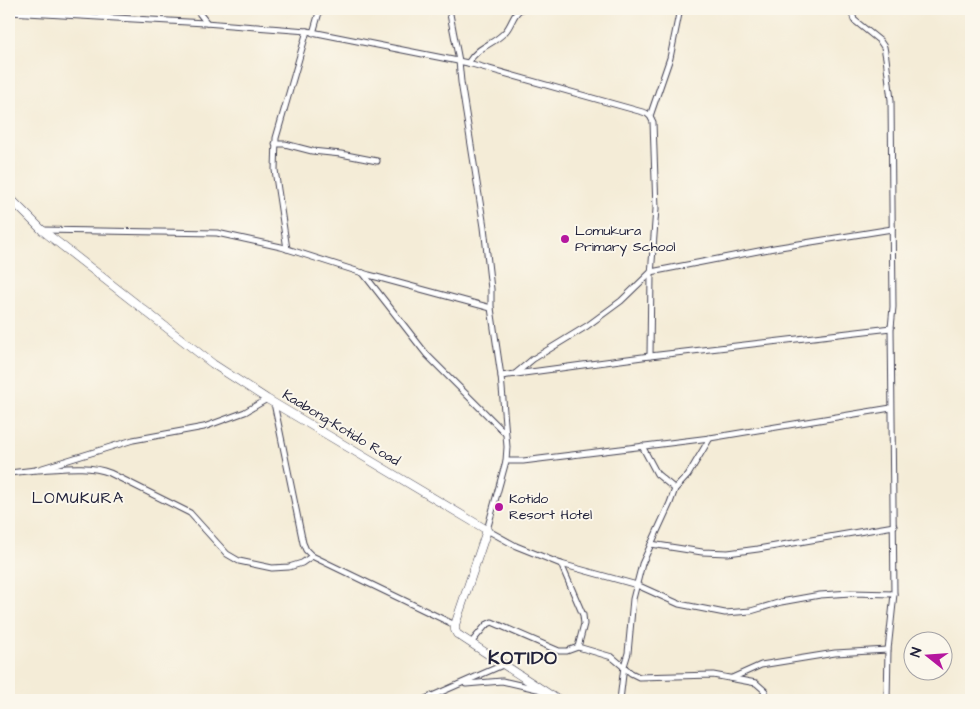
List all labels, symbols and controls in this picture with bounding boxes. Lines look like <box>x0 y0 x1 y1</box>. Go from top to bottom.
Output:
place label: Lomukura Primary School <box>575 221 676 257</box>
marker: Lomukura Primary School <box>559 233 571 245</box>
street label: Kaabong-Kotido Road <box>278 385 404 471</box>
district label: LOMUKURA <box>32 487 124 509</box>
place label: Kotido Resort Hotel <box>509 489 592 525</box>
marker: Kotido Resort Hotel <box>493 501 505 513</box>
north arrow <box>902 632 952 682</box>
district label: KOTIDO <box>488 645 558 672</box>
text: N <box>906 645 927 660</box>

